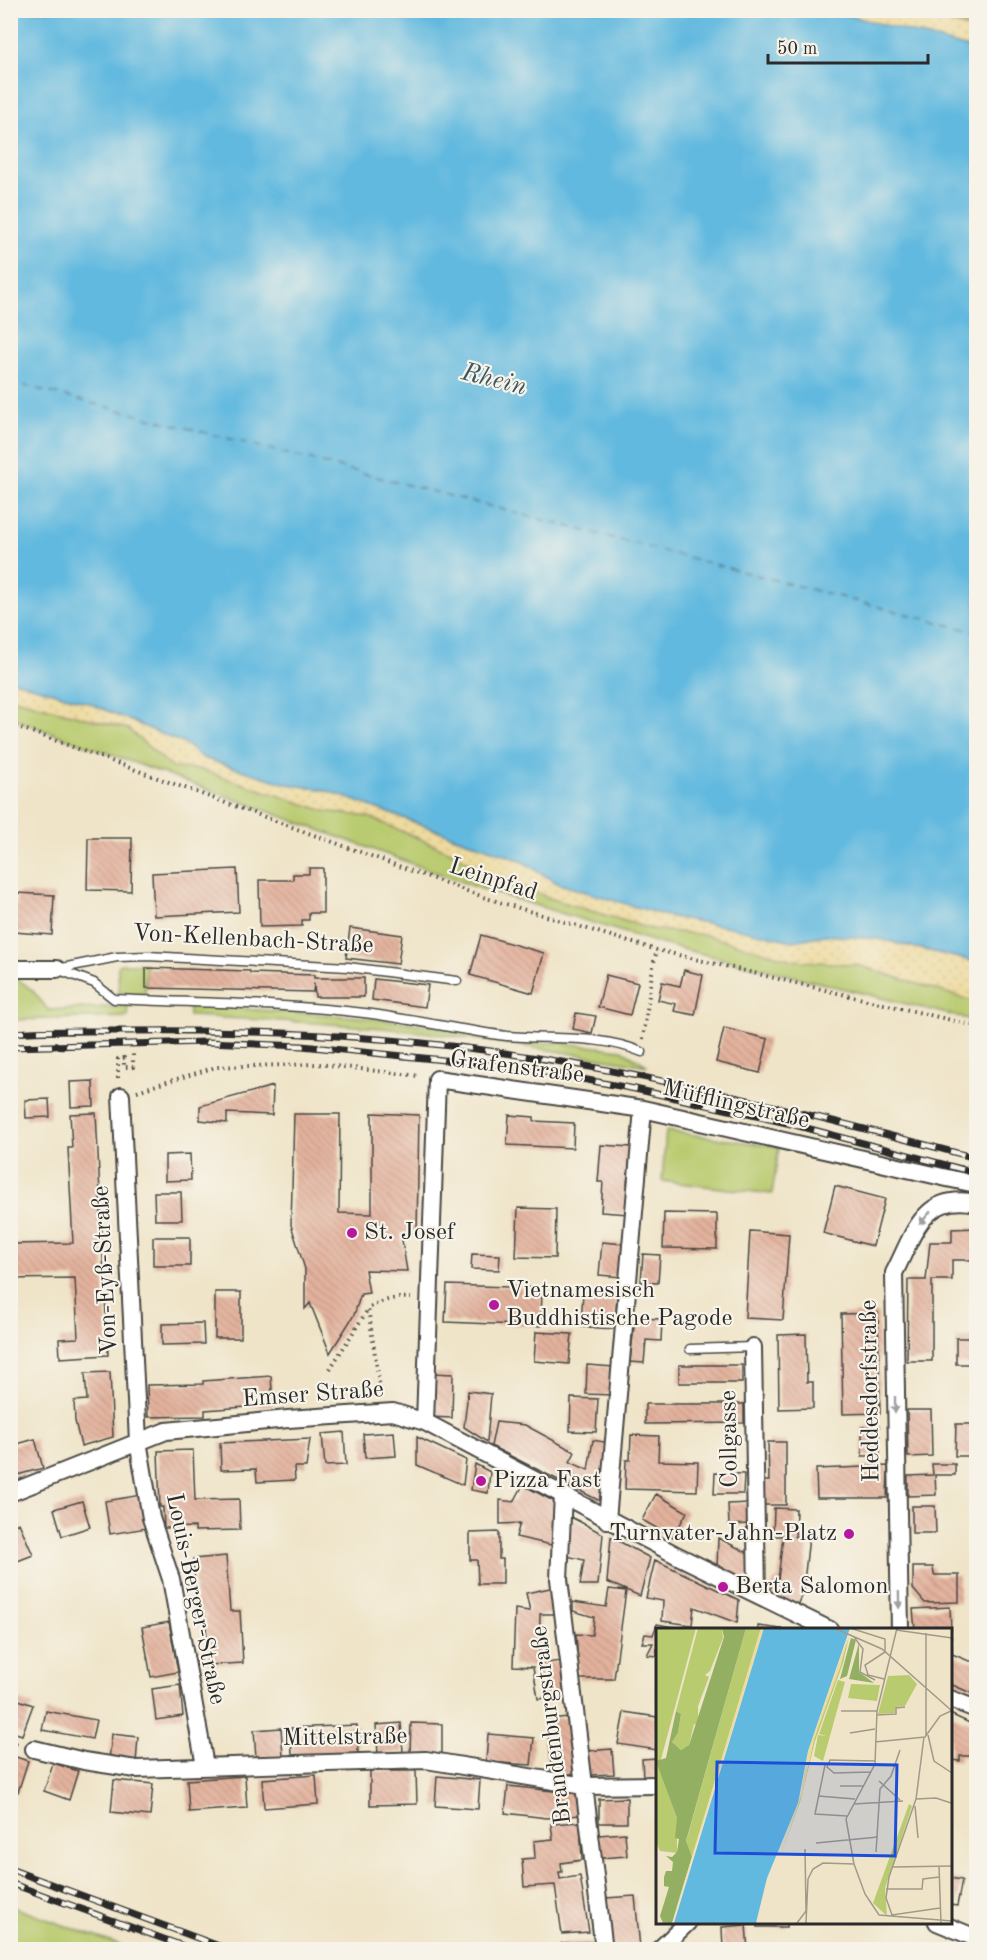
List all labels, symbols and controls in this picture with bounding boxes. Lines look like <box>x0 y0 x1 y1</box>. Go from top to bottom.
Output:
scale bar <box>768 27 928 65</box>
text: 50 m <box>777 40 817 58</box>
water label: Rhein <box>458 359 529 401</box>
street label: Leinpfad <box>446 854 540 906</box>
street label: Von-Kellenbach-Straße <box>132 922 374 958</box>
street label: Grafenstraße <box>449 1048 585 1088</box>
street label: Müfflingstraße <box>660 1076 812 1134</box>
street label: Von-Eyß-Straße <box>90 1185 122 1355</box>
one-way arrow <box>918 1210 931 1226</box>
place label: St. Josef <box>364 1221 456 1245</box>
marker: St. Josef <box>345 1226 359 1240</box>
place label: Vietnamesisch Buddhistische Pagode <box>506 1279 733 1331</box>
marker: Vietnamesisch Buddhistische Pagode <box>487 1298 501 1312</box>
street label: Heddesdorfstraße <box>857 1299 885 1483</box>
street label: Emser Straße <box>241 1378 385 1412</box>
street label: Collgasse <box>717 1390 743 1488</box>
one-way arrow <box>890 1395 900 1414</box>
place label: Pizza Fast <box>493 1469 601 1493</box>
marker: Pizza Fast <box>474 1474 488 1488</box>
street label: Louis-Berger-Straße <box>161 1491 229 1707</box>
place label: Turnvater-Jahn-Platz <box>609 1522 837 1546</box>
marker: Turnvater-Jahn-Platz <box>842 1527 856 1541</box>
place label: Berta Salomon <box>735 1575 888 1599</box>
marker: Berta Salomon <box>716 1580 730 1594</box>
one-way arrow <box>894 1590 904 1609</box>
street label: Brandenburgstraße <box>528 1624 576 1826</box>
inset map <box>656 1628 951 1924</box>
street label: Mittelstraße <box>282 1725 408 1751</box>

